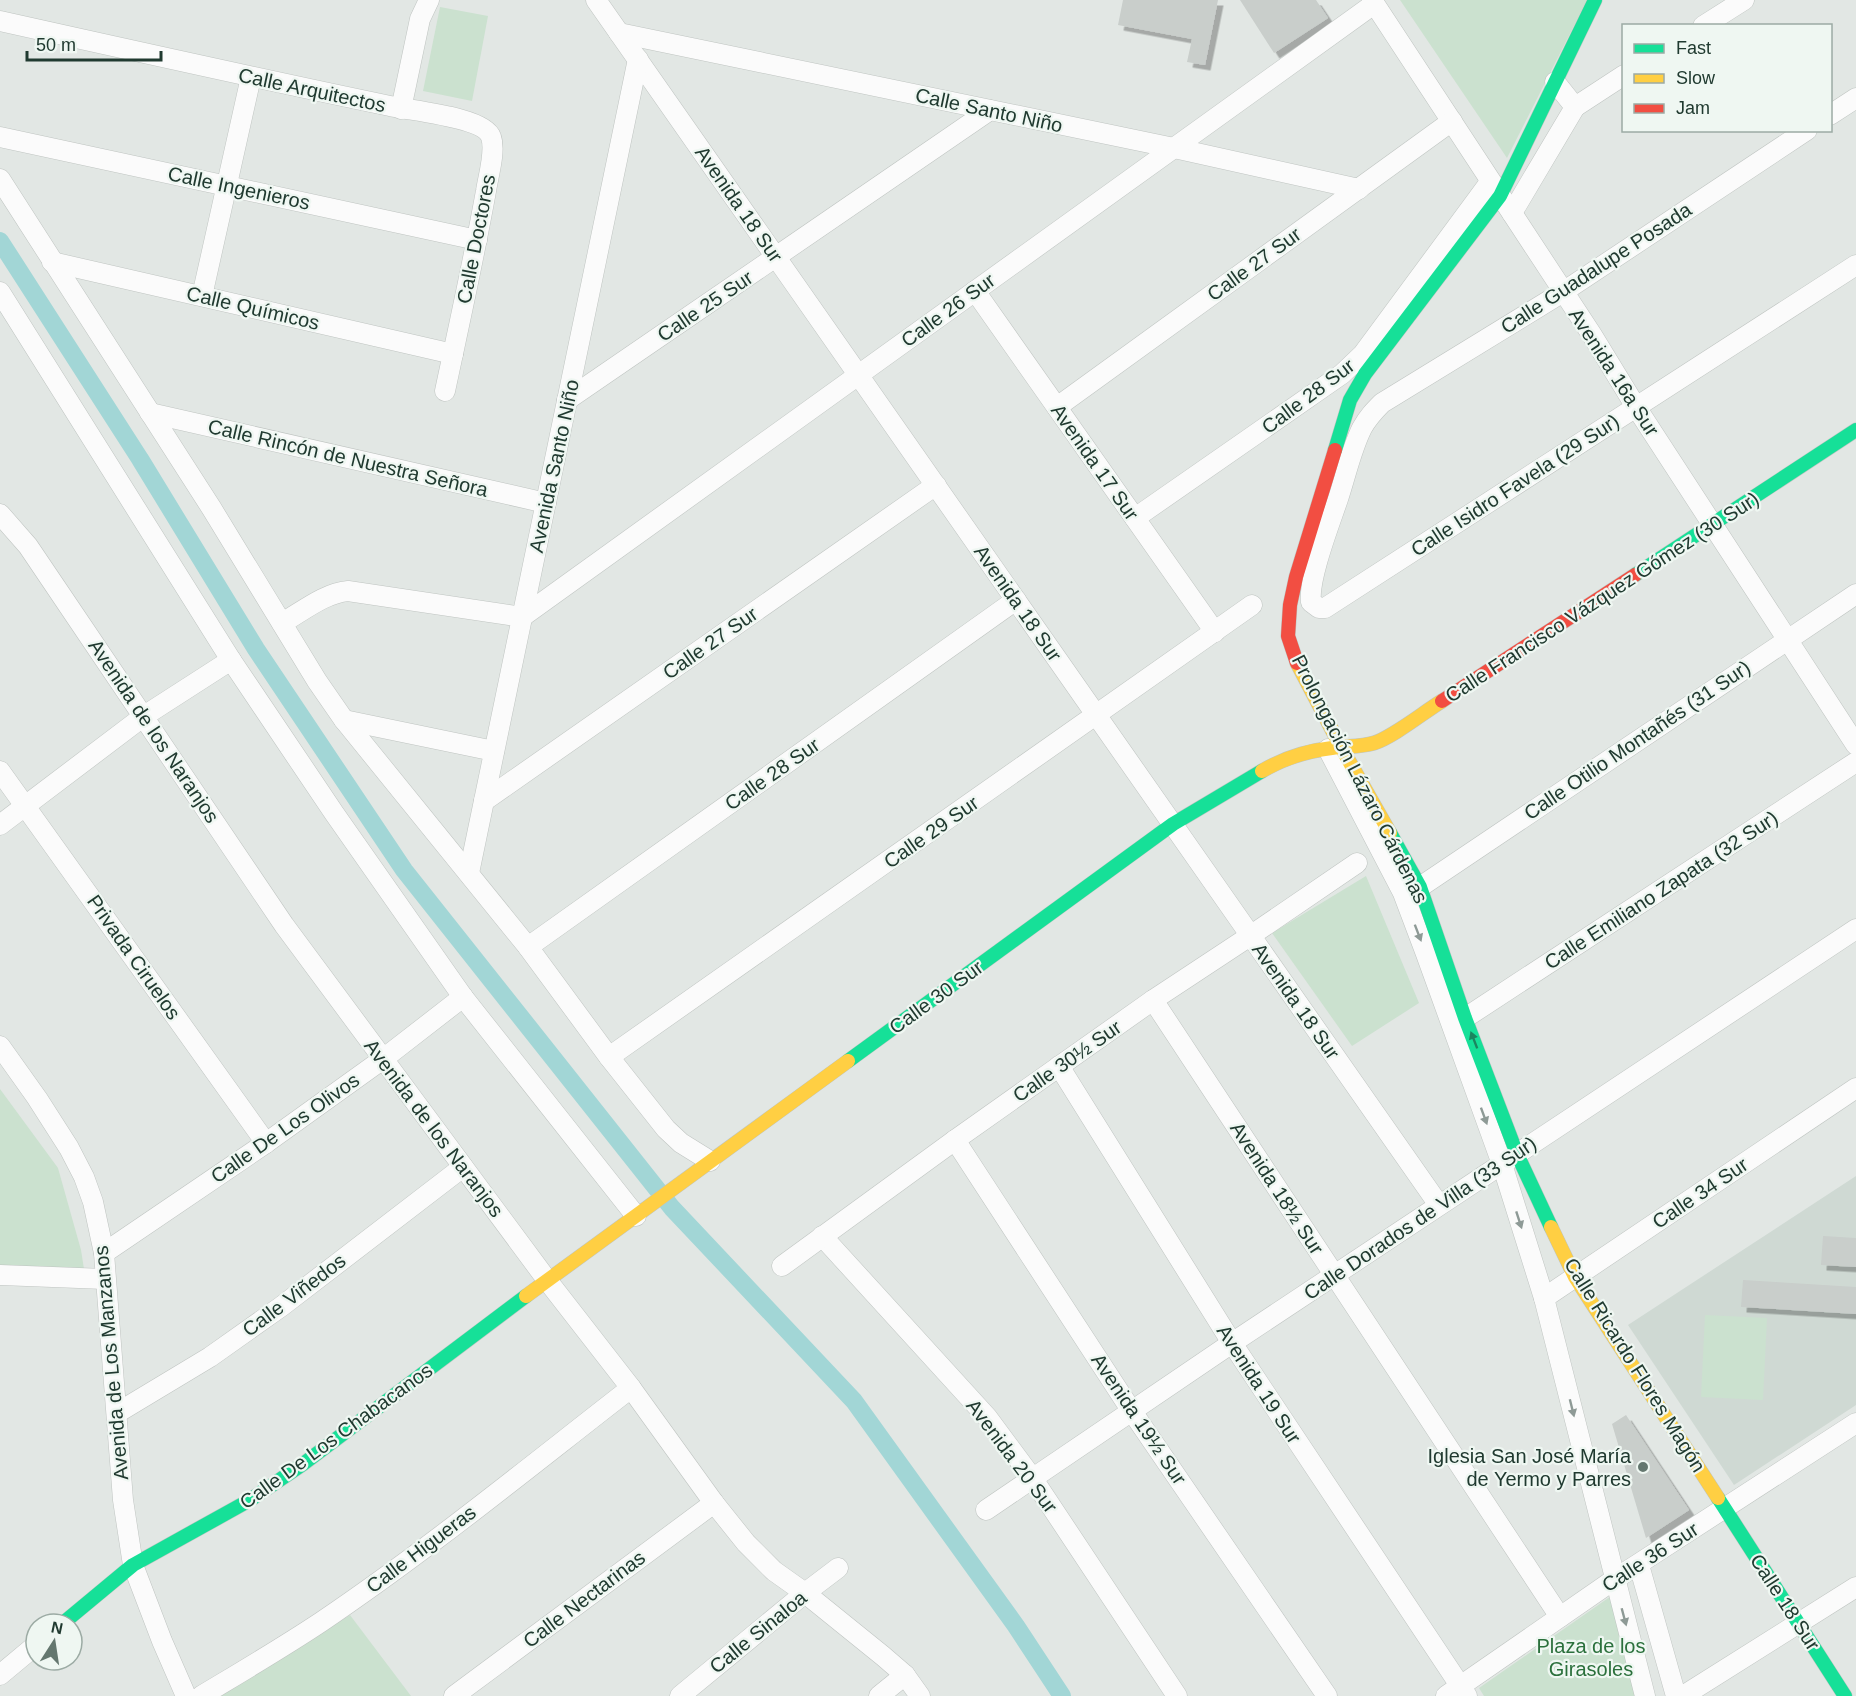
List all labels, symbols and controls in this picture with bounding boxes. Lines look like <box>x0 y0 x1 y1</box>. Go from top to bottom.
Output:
scale bar <box>27 24 160 62</box>
legend <box>1622 24 1832 132</box>
text: 50 m <box>36 35 76 55</box>
text: Fast <box>1676 38 1711 58</box>
street label: Calle Arquitectos <box>236 64 388 116</box>
text: Slow <box>1676 68 1716 88</box>
street label: Calle Santo Niño <box>913 84 1065 136</box>
text: Jam <box>1676 98 1710 118</box>
street label: Avenida 18 Sur <box>691 142 787 266</box>
street label: Calle Ingenieros <box>166 162 312 214</box>
street label: Calle Doctores <box>453 173 499 305</box>
street label: Calle Guadalupe Posada <box>1497 198 1696 338</box>
street label: Calle 27 Sur <box>1203 223 1305 305</box>
street label: Calle 25 Sur <box>653 266 757 346</box>
street label: Calle 26 Sur <box>897 269 999 351</box>
street label: Calle Químicos <box>184 282 322 334</box>
street label: Avenida 16a Sur <box>1565 304 1664 440</box>
street label: Calle 28 Sur <box>1257 354 1359 438</box>
street label: Avenida Santo Niño <box>525 377 583 555</box>
street label: Avenida 17 Sur <box>1047 400 1143 524</box>
street label: Calle Isidro Favela (29 Sur) <box>1407 409 1623 561</box>
street label: Calle Rincón de Nuestra Señora <box>206 415 491 501</box>
street label: Calle Francisco Vázquez Gómez (30 Sur) <box>1441 487 1763 707</box>
street label: Avenida 18 Sur <box>970 541 1066 665</box>
street label: Calle 27 Sur <box>659 602 762 684</box>
street label: Avenida de los Naranjos <box>84 635 224 827</box>
street label: Prolongación Lázaro Cárdenas <box>1288 651 1432 907</box>
street label: Calle Otilio Montañés (31 Sur) <box>1520 656 1754 824</box>
street label: Calle 28 Sur <box>721 733 824 815</box>
street label: Calle 29 Sur <box>880 791 983 873</box>
street label: Calle Emiliano Zapata (32 Sur) <box>1540 806 1782 974</box>
street label: Privada Ciruelos <box>83 891 185 1023</box>
one-way arrow <box>1413 924 1423 942</box>
street label: Avenida 18 Sur <box>1248 939 1344 1063</box>
street label: Calle 30 Sur <box>885 956 987 1038</box>
street label: Calle 30½ Sur <box>1009 1015 1125 1106</box>
one-way arrow <box>1468 1031 1478 1049</box>
street label: Avenida de los Naranjos <box>360 1035 508 1221</box>
street label: Calle De Los Olivos <box>207 1069 363 1187</box>
one-way arrow <box>1480 1107 1490 1125</box>
street label: Avenida 18½ Sur <box>1226 1118 1328 1258</box>
street label: Calle Dorados de Villa (33 Sur) <box>1300 1132 1540 1304</box>
street label: Calle 34 Sur <box>1648 1153 1752 1233</box>
one-way arrow <box>1515 1211 1525 1229</box>
street label: Avenida de Los Manzanos <box>90 1245 132 1481</box>
street label: Calle Viñedos <box>238 1249 350 1341</box>
street label: Calle Ricardo Flores Magón <box>1560 1254 1710 1476</box>
street label: Avenida 19 Sur <box>1213 1321 1306 1447</box>
street label: Avenida 19½ Sur <box>1087 1349 1191 1489</box>
street label: Calle De Los Chabacanos <box>236 1359 436 1513</box>
street label: Avenida 20 Sur <box>962 1395 1062 1517</box>
one-way arrow <box>1567 1398 1577 1417</box>
place label: Iglesia San José María de Yermo y Parres <box>1428 1445 1632 1490</box>
marker: Iglesia San José María de Yermo y Parres <box>1636 1460 1650 1474</box>
street label: Calle Higueras <box>362 1501 480 1597</box>
street label: Calle 36 Sur <box>1598 1518 1702 1596</box>
street label: Calle Nectarinas <box>519 1546 649 1652</box>
street label: Calle 18 Sur <box>1746 1550 1824 1654</box>
street label: Calle Sinaloa <box>705 1586 811 1678</box>
one-way arrow <box>1620 1608 1630 1626</box>
north arrow <box>24 1612 84 1672</box>
text: N <box>50 1618 64 1637</box>
park label: Plaza de los Girasoles <box>1537 1635 1645 1680</box>

